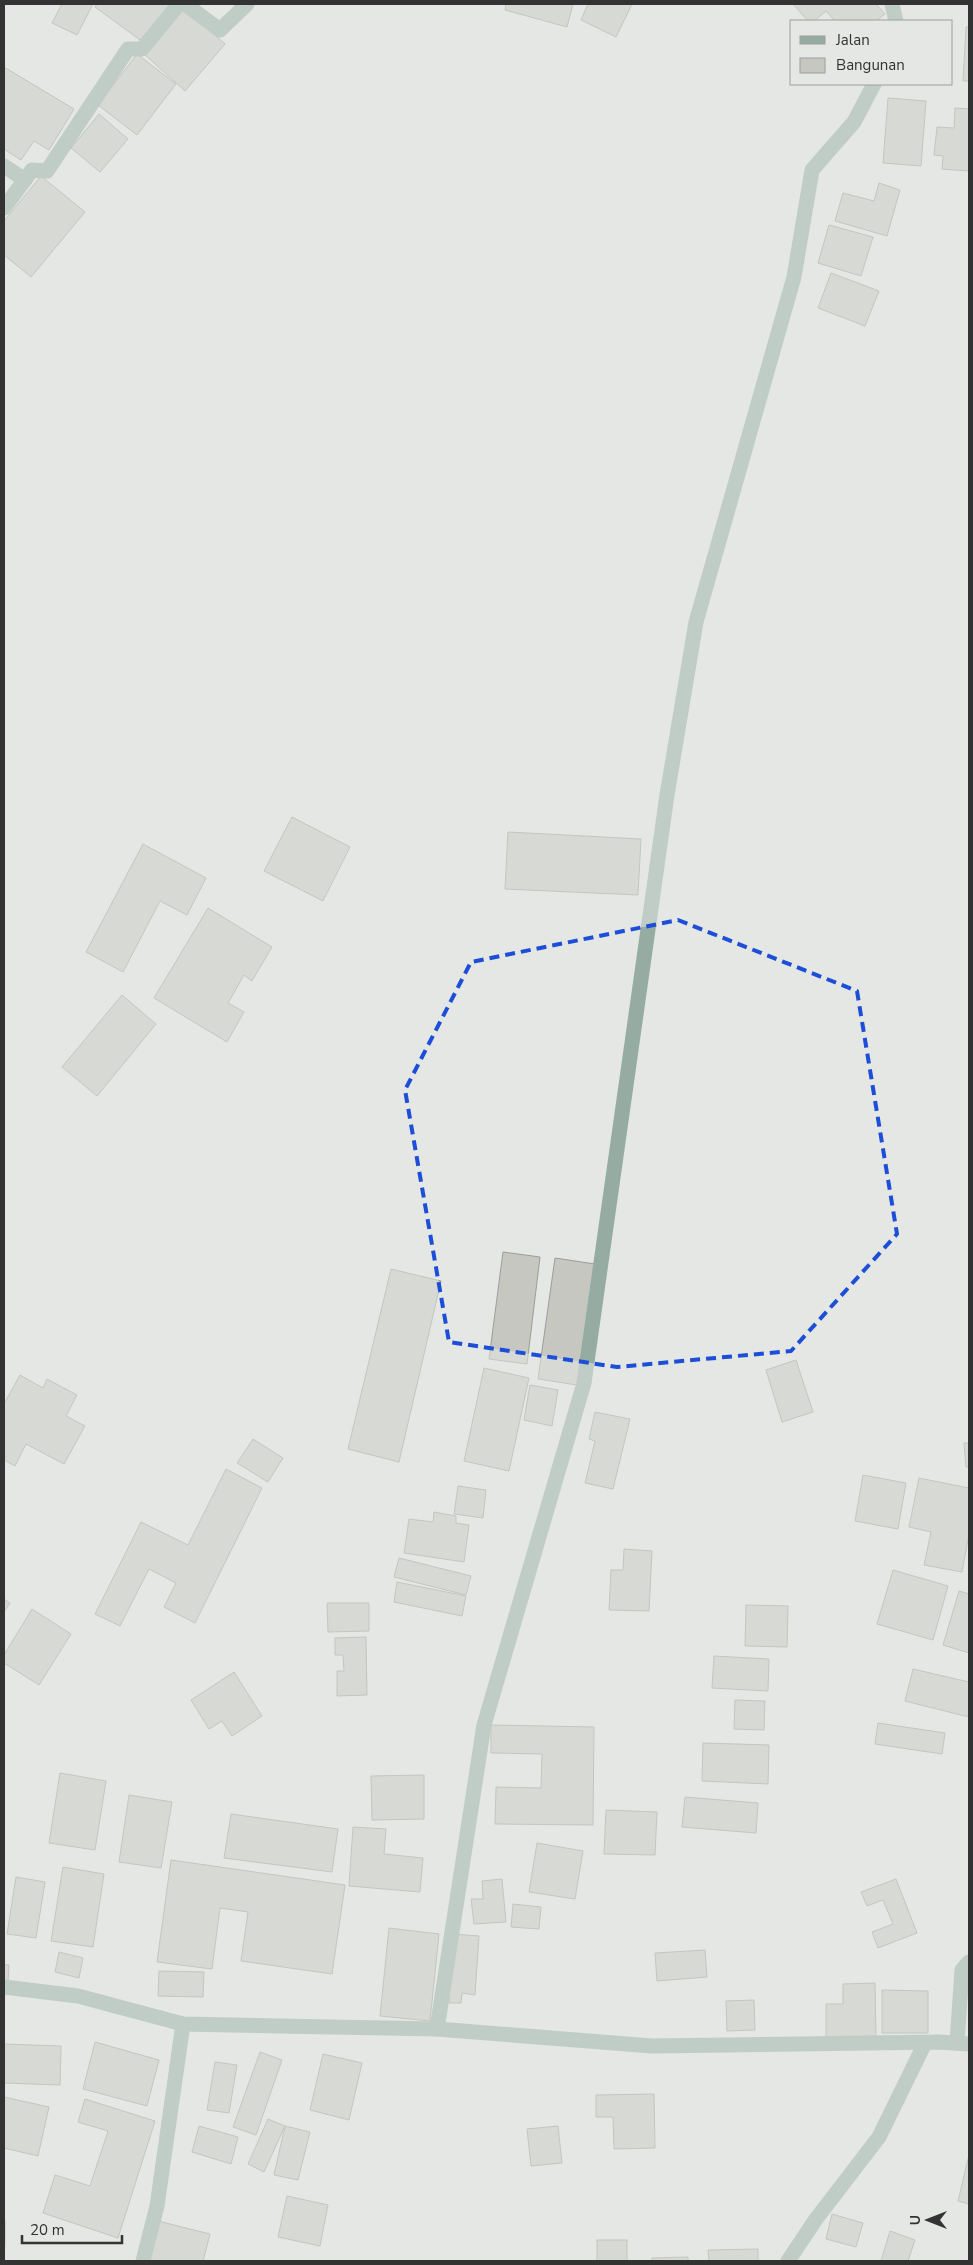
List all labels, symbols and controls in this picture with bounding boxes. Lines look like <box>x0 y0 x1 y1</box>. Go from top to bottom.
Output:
legend <box>790 20 953 85</box>
text: Jalan <box>835 30 870 50</box>
text: Bangunan <box>836 55 905 75</box>
north arrow <box>903 2195 953 2245</box>
scale bar <box>22 2212 122 2244</box>
text: U <box>906 2215 925 2225</box>
text: 20 m <box>30 2220 65 2240</box>

